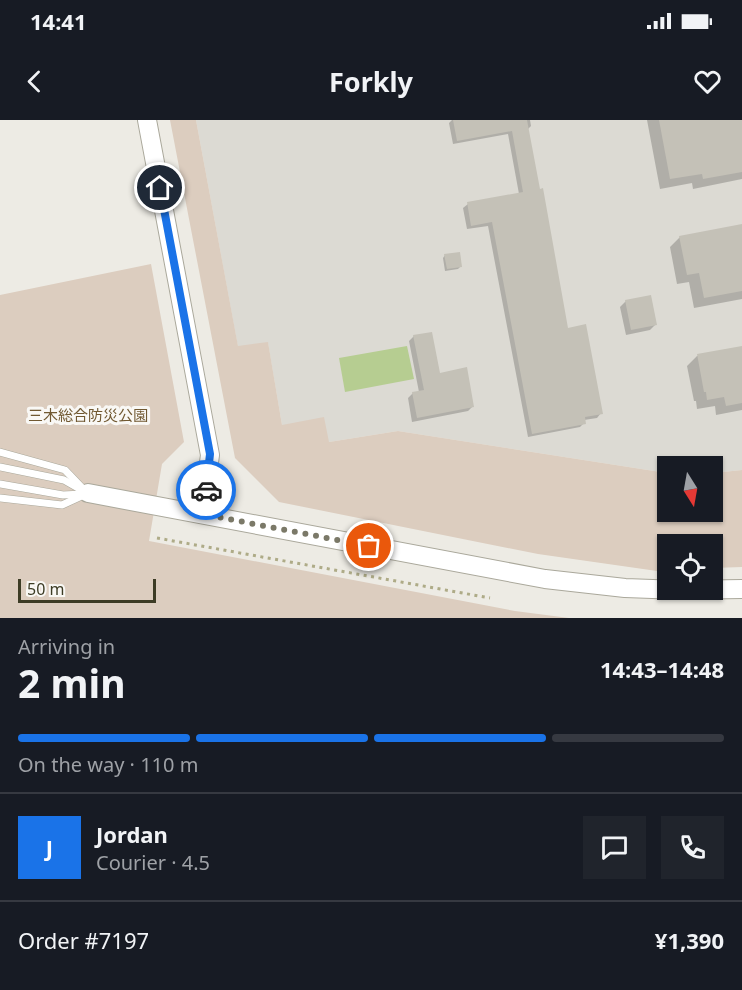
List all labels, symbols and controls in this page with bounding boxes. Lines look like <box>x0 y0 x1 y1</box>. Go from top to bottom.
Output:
text: 14:41 <box>30 6 87 36</box>
text: Forkly <box>329 63 413 100</box>
icon: back <box>18 65 51 98</box>
icon: heart <box>691 65 724 98</box>
pin <box>134 162 185 213</box>
icon: home <box>143 171 176 204</box>
park label: 三木総合防災公園 <box>28 405 148 425</box>
north arrow <box>657 456 723 522</box>
map controls <box>657 456 723 600</box>
courier <box>176 460 236 520</box>
icon: car <box>190 474 223 507</box>
pin <box>343 520 394 571</box>
icon: bag <box>352 529 385 562</box>
button: locate <box>657 534 723 600</box>
scale bar <box>18 576 156 604</box>
text: 50 m <box>27 578 64 600</box>
text: Arriving in <box>18 633 115 660</box>
text: 14:43–14:48 <box>600 654 724 684</box>
text: 2 min <box>18 656 125 709</box>
text: On the way · 110 m <box>18 751 198 778</box>
button: chat <box>583 816 646 879</box>
button: phone <box>661 816 724 879</box>
text: Jordan <box>96 819 168 849</box>
text: J <box>46 832 53 862</box>
text: Courier · 4.5 <box>96 849 210 876</box>
text: Order #7197 <box>18 925 149 955</box>
text: ¥1,390 <box>655 925 724 955</box>

